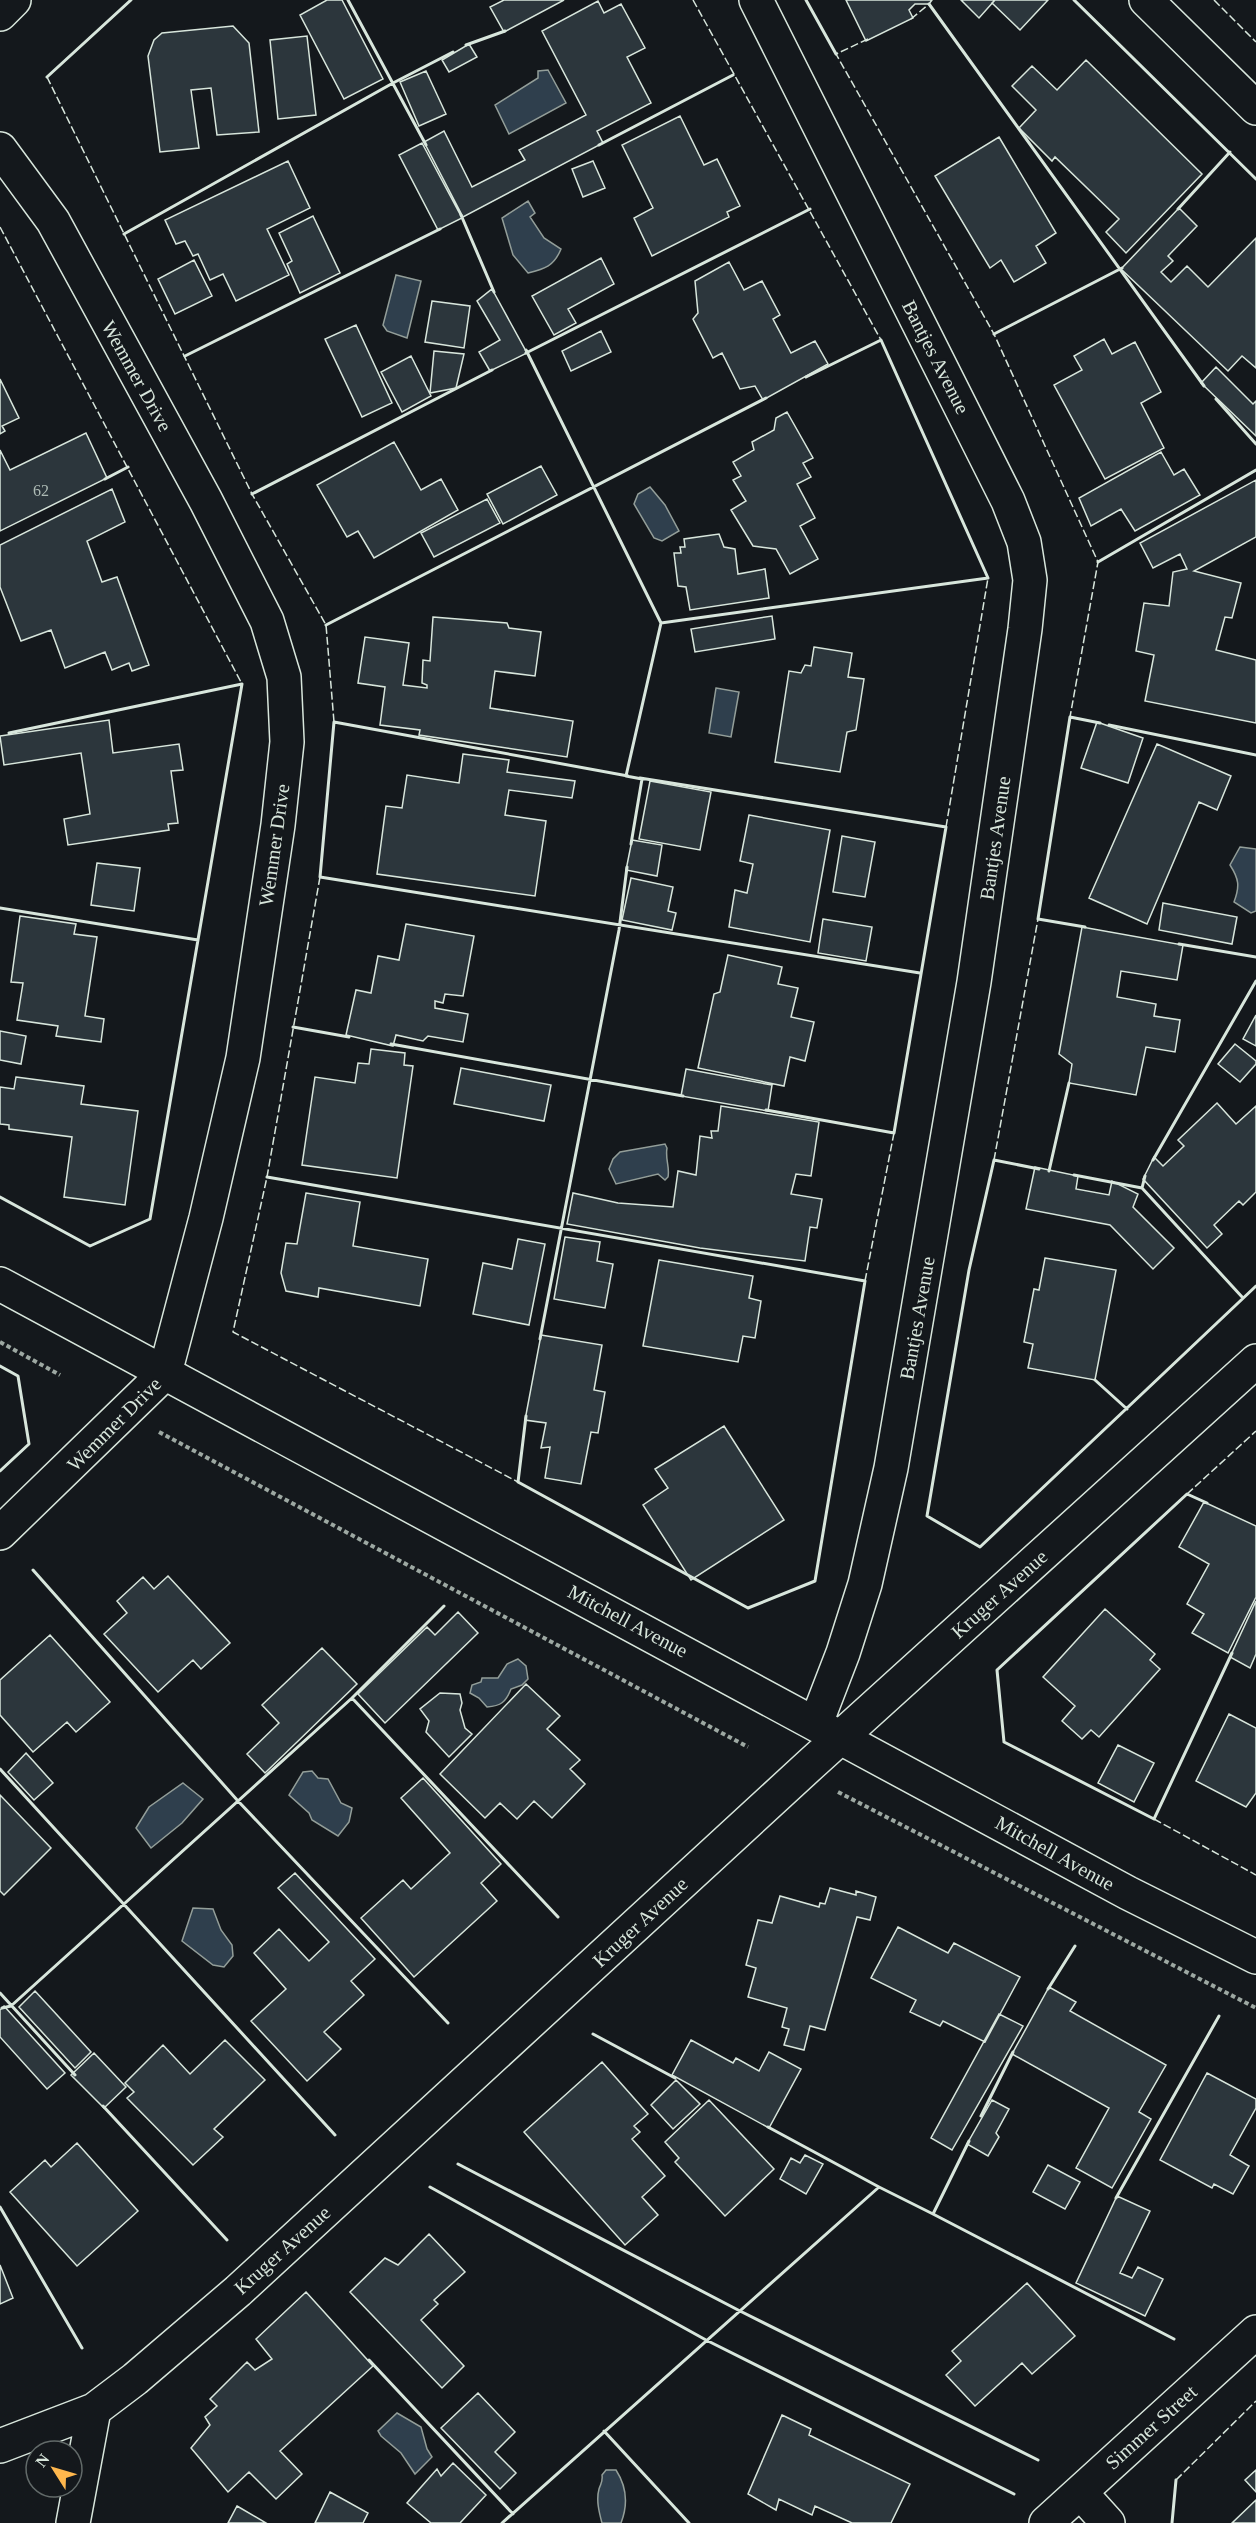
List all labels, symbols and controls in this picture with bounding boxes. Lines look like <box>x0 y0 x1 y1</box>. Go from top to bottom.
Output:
street label: Bantjes Avenue <box>897 296 974 418</box>
street label: Wemmer Drive <box>97 317 177 435</box>
house number: 62 <box>33 482 49 499</box>
street label: Bantjes Avenue <box>975 775 1016 901</box>
street label: Wemmer Drive <box>255 782 293 908</box>
street label: Bantjes Avenue <box>895 1255 940 1381</box>
street label: Wemmer Drive <box>63 1373 165 1475</box>
street label: Kruger Avenue <box>947 1545 1052 1643</box>
street label: Mitchell Avenue <box>564 1580 692 1662</box>
street label: Mitchell Avenue <box>992 1811 1118 1895</box>
street label: Kruger Avenue <box>588 1873 693 1972</box>
street label: Kruger Avenue <box>230 2201 335 2299</box>
street label: Simmer Street <box>1101 2380 1201 2474</box>
north arrow <box>24 2439 84 2499</box>
text: N <box>32 2450 53 2470</box>

